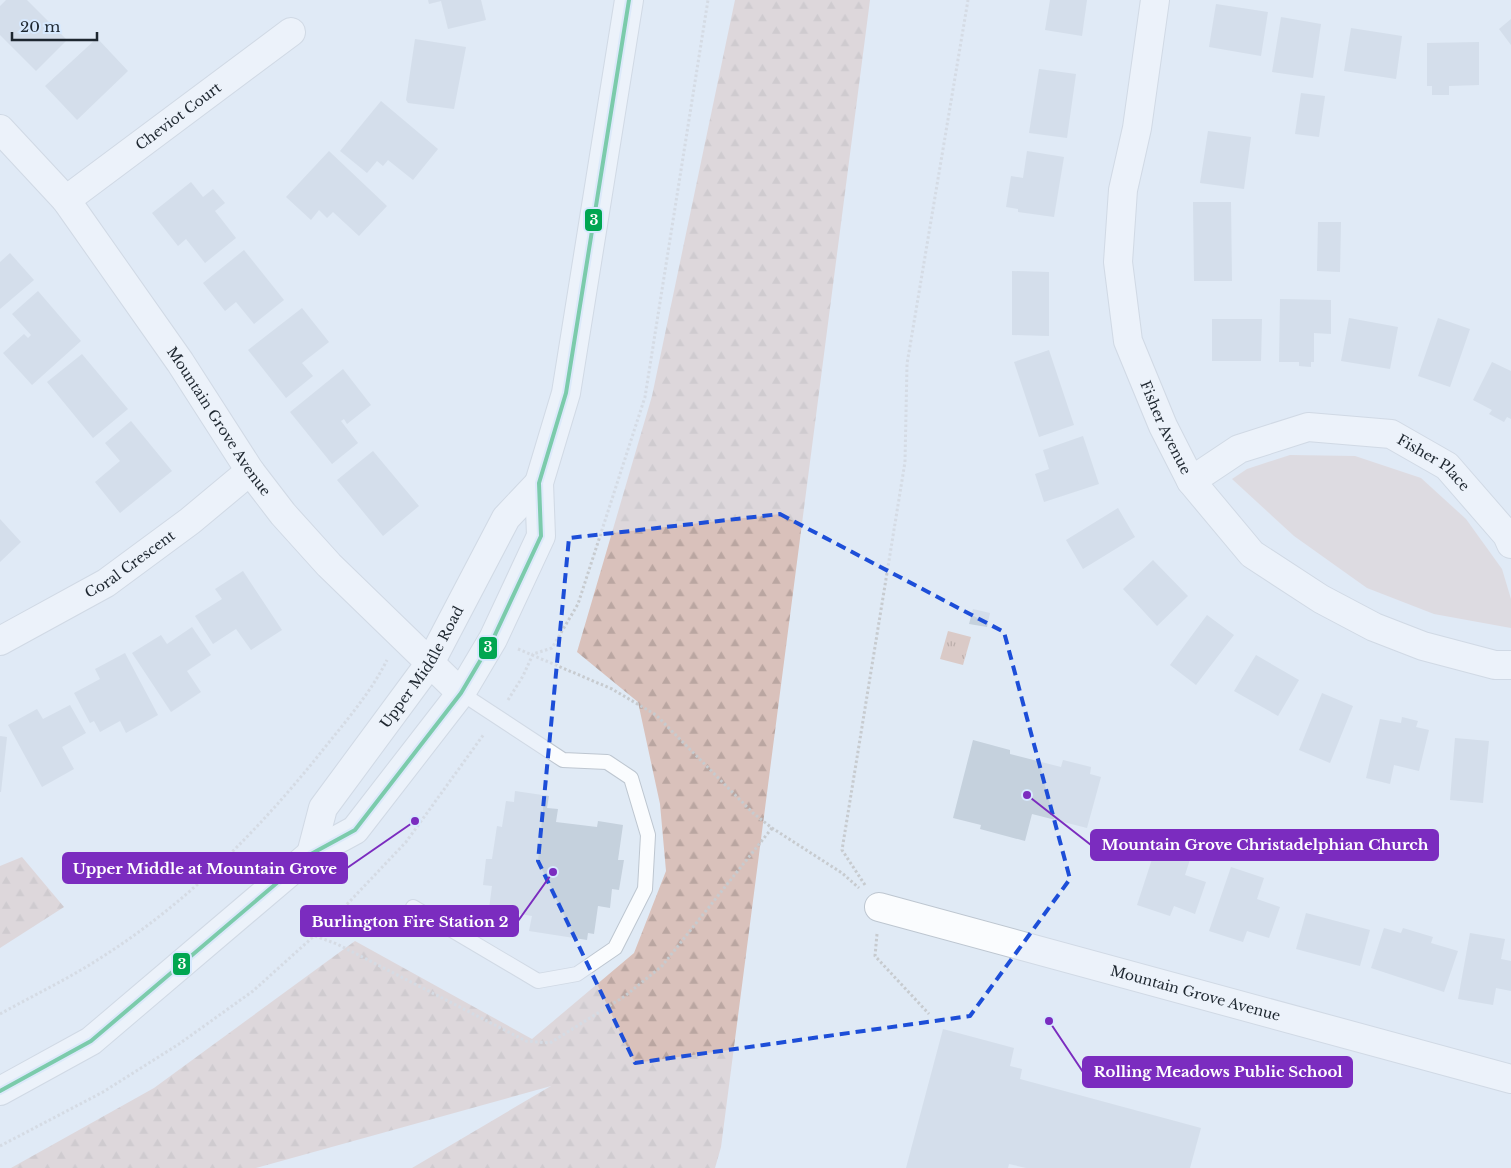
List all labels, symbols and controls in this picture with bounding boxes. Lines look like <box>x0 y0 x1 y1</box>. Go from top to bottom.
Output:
scale bar <box>12 10 98 42</box>
text: 20 m <box>20 17 60 36</box>
street label: Cheviot Court <box>132 78 225 154</box>
line badge: 3 <box>584 208 603 232</box>
text: 3 <box>590 211 599 229</box>
street label: Mountain Grove Avenue <box>163 343 275 500</box>
street label: Fisher Avenue <box>1136 378 1195 477</box>
street label: Fisher Place <box>1394 430 1474 495</box>
street label: Coral Crescent <box>82 526 179 602</box>
street label: Upper Middle Road <box>376 602 468 732</box>
line badge: 3 <box>478 636 498 660</box>
text: 3 <box>484 638 493 656</box>
callout: Mountain Grove Christadelphian Church <box>1091 830 1438 860</box>
text: Mountain Grove Christadelphian Church <box>1102 835 1429 854</box>
callout: Upper Middle at Mountain Grove <box>63 853 347 883</box>
text: Upper Middle at Mountain Grove <box>73 859 337 878</box>
callout: Burlington Fire Station 2 <box>301 906 518 936</box>
text: Burlington Fire Station 2 <box>311 912 509 931</box>
line badge: 3 <box>172 952 191 976</box>
text: 3 <box>178 955 187 973</box>
street label: Mountain Grove Avenue <box>1109 961 1282 1025</box>
callout: Rolling Meadows Public School <box>1083 1057 1352 1087</box>
text: Rolling Meadows Public School <box>1093 1062 1343 1081</box>

